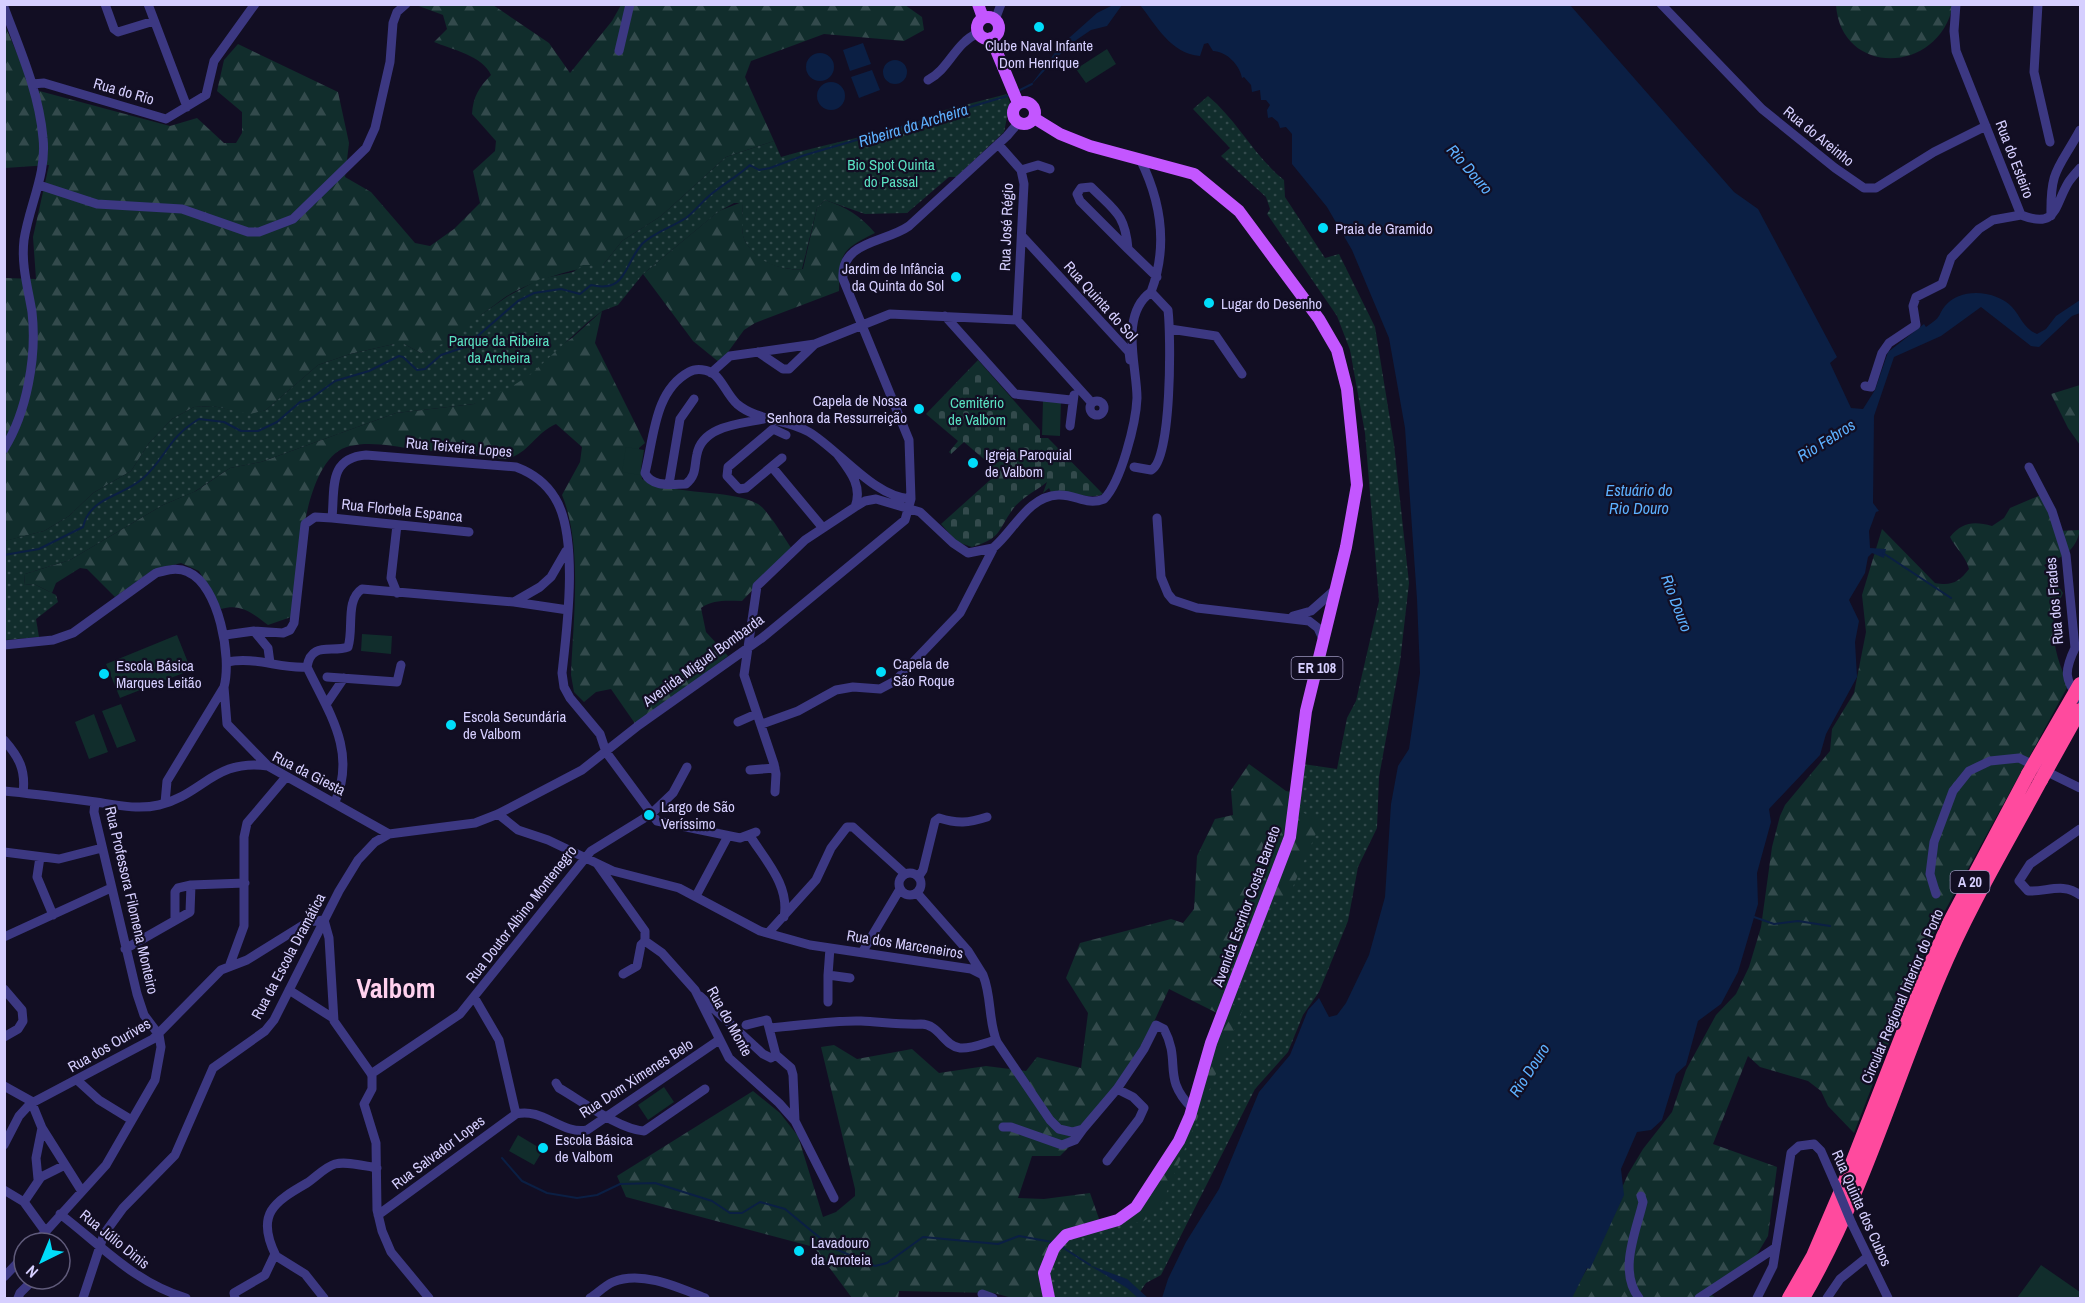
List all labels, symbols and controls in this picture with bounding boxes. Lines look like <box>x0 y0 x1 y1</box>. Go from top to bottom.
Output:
marker: Clube Naval Infante Dom Henrique <box>1032 20 1046 34</box>
place label: Clube Naval Infante Dom Henrique <box>985 35 1093 73</box>
street label: Rua do Rio <box>91 72 157 110</box>
water label: Ribeira da Archeira <box>855 98 971 152</box>
street label: Rua do Areinho <box>1779 101 1859 171</box>
street label: Rua do Esteiro <box>1990 117 2040 201</box>
water label: Rio Douro <box>1442 139 1498 199</box>
park label: Bio Spot Quinta do Passal <box>847 154 935 192</box>
street label: Rua José Régio <box>994 182 1018 271</box>
place label: Praia de Gramido <box>1335 218 1433 239</box>
marker: Praia de Gramido <box>1316 221 1330 235</box>
street label: Rua Quinta do Sol <box>1059 256 1143 346</box>
place label: Jardim de Infância da Quinta do Sol <box>842 258 944 296</box>
marker: Jardim de Infância da Quinta do Sol <box>949 270 963 284</box>
place label: Lugar do Desenho <box>1221 293 1322 314</box>
marker: Lugar do Desenho <box>1202 296 1216 310</box>
park label: Parque da Ribeira da Archeira <box>449 330 549 368</box>
place label: Capela de Nossa Senhora da Ressurreição <box>767 390 907 428</box>
park label: Cemitério de Valbom <box>948 392 1006 430</box>
marker: Capela de Nossa Senhora da Ressurreição <box>912 402 926 416</box>
water label: Rio Febros <box>1793 413 1860 466</box>
street label: Rua Teixeira Lopes <box>405 432 513 462</box>
place label: Igreja Paroquial de Valbom <box>985 444 1072 482</box>
marker: Igreja Paroquial de Valbom <box>966 456 980 470</box>
water label: Estuário do Rio Douro <box>1605 479 1673 519</box>
street label: Rua Florbela Espanca <box>340 493 464 527</box>
street label: Rua dos Frades <box>2040 556 2068 646</box>
water label: Rio Douro <box>1656 571 1698 635</box>
street label: Avenida Miguel Bombarda <box>637 609 768 712</box>
place label: Capela de São Roque <box>893 653 955 691</box>
place label: Escola Básica Marques Leitão <box>116 655 202 693</box>
road number: ER 108 <box>1292 657 1342 679</box>
marker: Capela de São Roque <box>874 665 888 679</box>
marker: Escola Básica Marques Leitão <box>97 667 111 681</box>
place label: Escola Secundária de Valbom <box>463 706 566 744</box>
marker: Escola Secundária de Valbom <box>444 718 458 732</box>
street label: Rua da Giesta <box>269 746 349 800</box>
place label: Largo de São Veríssimo <box>661 796 735 834</box>
street label: Rua Professora Filomena Monteiro <box>100 804 164 996</box>
marker: Largo de São Veríssimo <box>642 808 656 822</box>
street label: Avenida Escritor Costa Barreto <box>1207 822 1285 990</box>
street label: Rua Doutor Albino Montenegro <box>461 841 582 987</box>
road number: A 20 <box>1950 871 1990 893</box>
street label: Rua da Escola Dramática <box>246 889 330 1023</box>
street label: Circular Regional Interior do Porto <box>1856 905 1948 1087</box>
street label: Rua dos Marceneiros <box>845 924 965 964</box>
district label: Valbom <box>357 970 435 1006</box>
street label: Rua do Monte <box>702 982 758 1060</box>
street label: Rua dos Ourives <box>64 1013 154 1077</box>
street label: Rua Dom Ximenes Belo <box>575 1033 697 1123</box>
water label: Rio Douro <box>1503 1039 1555 1101</box>
street label: Rua Salvador Lopes <box>387 1110 489 1194</box>
place label: Escola Básica de Valbom <box>555 1129 633 1167</box>
marker: Escola Básica de Valbom <box>536 1141 550 1155</box>
street label: Rua Quinta dos Cubos <box>1827 1147 1897 1269</box>
street label: Rua Júlio Dinis <box>76 1204 154 1274</box>
north arrow <box>12 1231 72 1291</box>
place label: Lavadouro da Arroteia <box>811 1232 871 1270</box>
marker: Lavadouro da Arroteia <box>792 1244 806 1258</box>
text: N <box>21 1261 43 1283</box>

